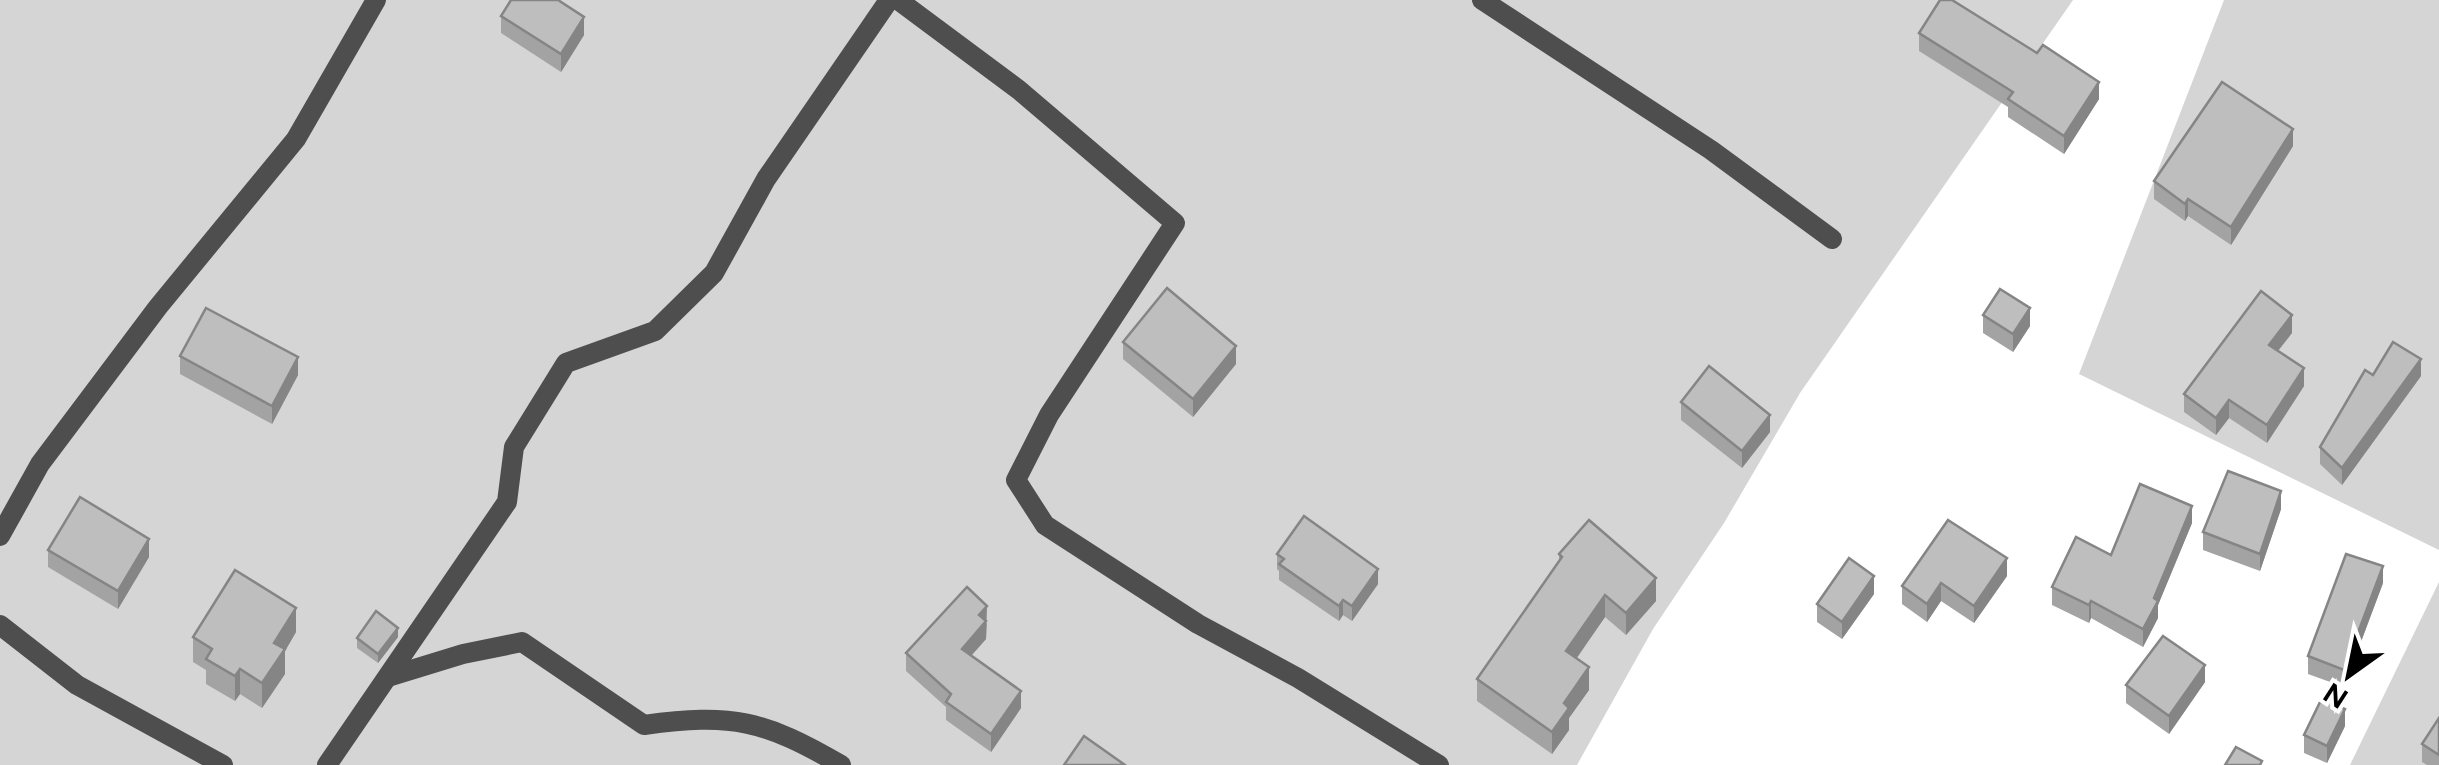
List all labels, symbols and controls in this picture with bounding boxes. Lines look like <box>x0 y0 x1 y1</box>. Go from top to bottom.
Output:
north arrow <box>2299 625 2399 725</box>
text: N <box>2317 676 2354 716</box>

